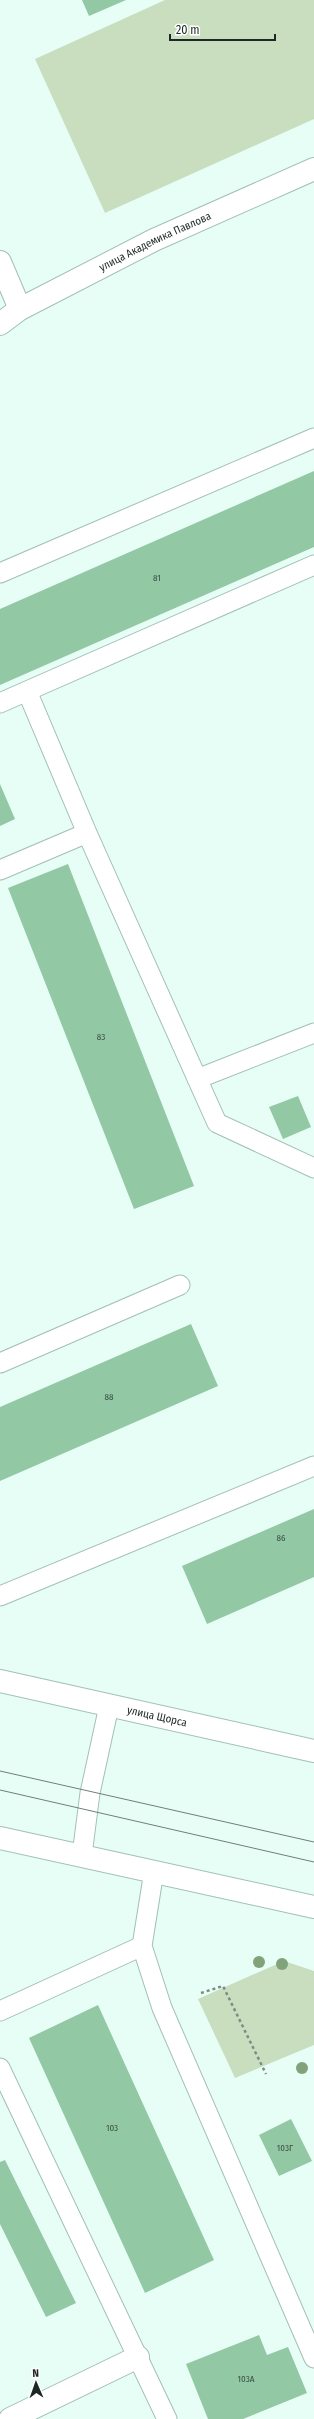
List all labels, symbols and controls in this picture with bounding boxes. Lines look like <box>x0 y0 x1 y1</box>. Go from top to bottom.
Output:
scale bar <box>170 16 275 42</box>
text: 20 m <box>176 23 200 37</box>
street label: улица Академика Павлова <box>97 210 213 274</box>
house number: 81 <box>153 573 161 583</box>
house number: 83 <box>97 1032 105 1042</box>
house number: 88 <box>104 1392 114 1402</box>
house number: 86 <box>277 1533 286 1543</box>
street label: улица Щорса <box>126 1704 188 1730</box>
house number: 103 <box>106 2123 118 2133</box>
house number: 103Г <box>277 2143 294 2153</box>
north arrow <box>16 2363 56 2403</box>
text: N <box>32 2367 39 2380</box>
house number: 103А <box>238 2374 255 2384</box>

